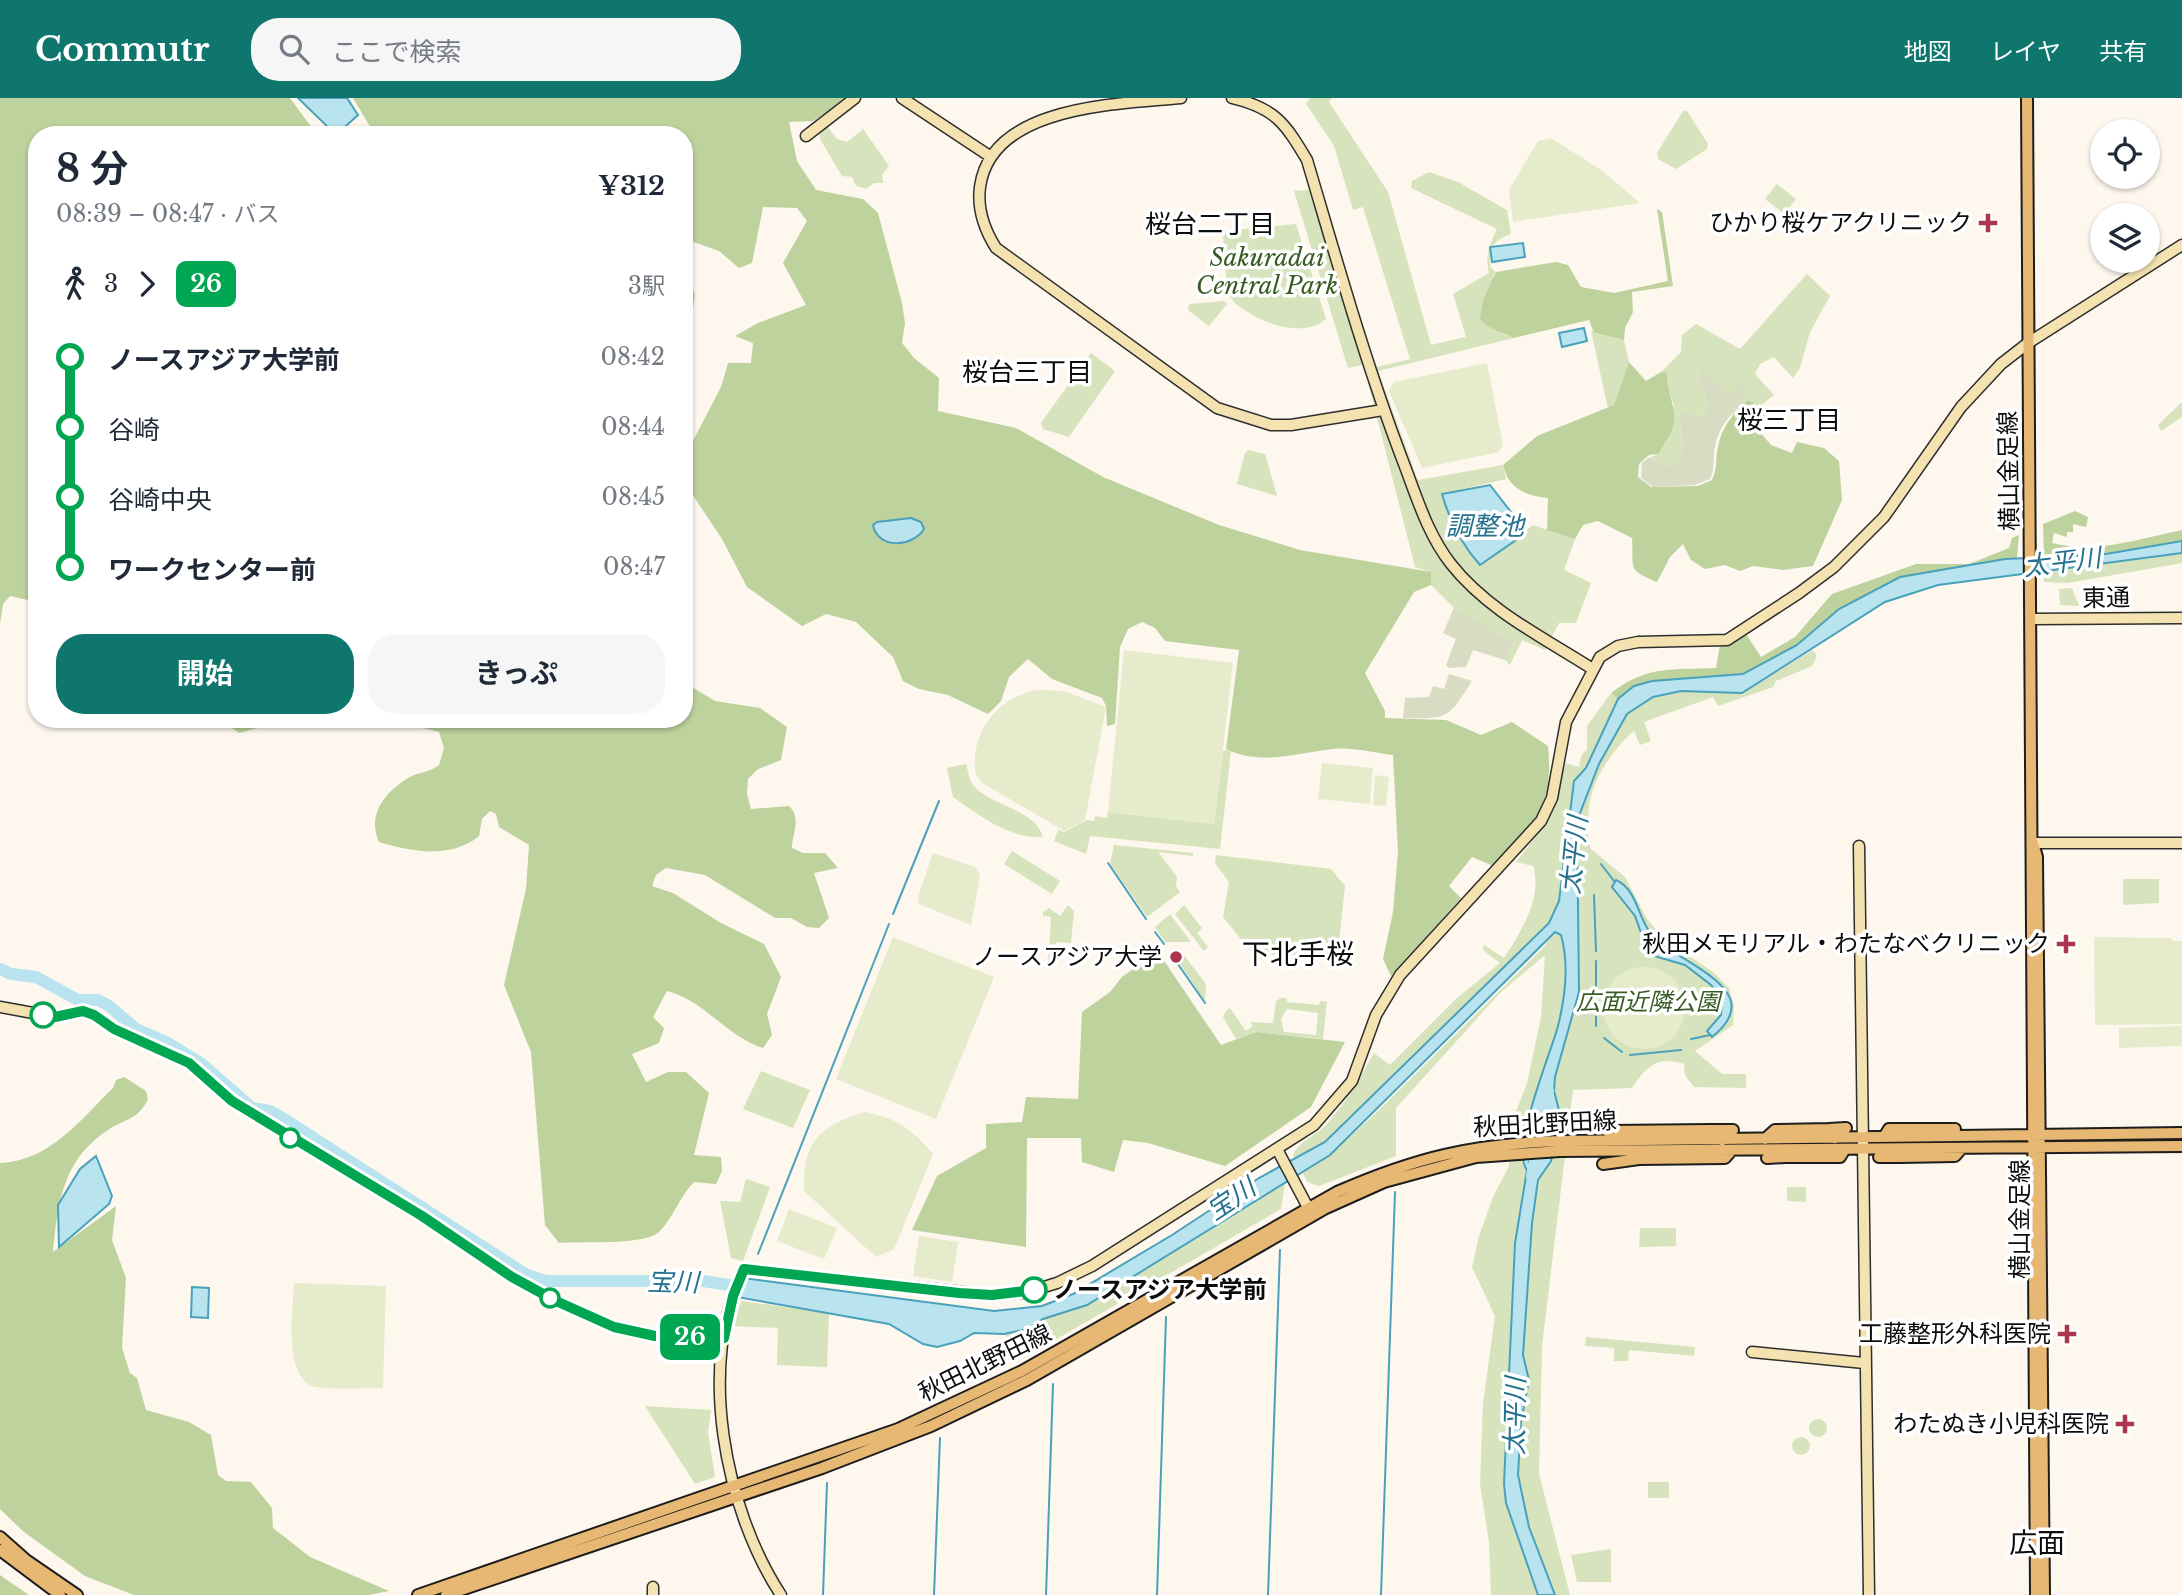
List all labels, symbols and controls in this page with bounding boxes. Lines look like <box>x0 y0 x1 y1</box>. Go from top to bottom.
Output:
search box <box>251 18 741 81</box>
text: Commutr <box>35 29 209 70</box>
icon: search <box>275 30 313 68</box>
text: ここで検索 <box>331 36 461 68</box>
text: 地図 <box>1904 37 1952 66</box>
text: レイヤ <box>1990 37 2061 66</box>
text: 共有 <box>2099 37 2147 66</box>
map controls <box>2090 119 2160 273</box>
button: locate <box>2090 119 2160 189</box>
text: 8 分 <box>56 145 128 192</box>
text: ¥312 <box>598 170 665 202</box>
text: 08:39 – 08:47 · バス <box>56 200 279 228</box>
button: layers <box>2090 203 2160 273</box>
district label: 桜台二丁目 <box>1145 208 1275 240</box>
place label: ひかり桜ケアクリニック <box>1709 208 1972 237</box>
marker: ひかり桜ケアクリニック <box>1978 213 1998 233</box>
park label: Sakuradai Central Park <box>1196 243 1338 300</box>
icon: walk <box>56 265 94 303</box>
icon: forward <box>128 265 166 303</box>
text: 26 <box>190 269 222 298</box>
text: 3 <box>104 270 118 298</box>
text: 3駅 <box>628 272 665 300</box>
text: 08:42 <box>600 343 665 371</box>
text: ノースアジア大学前 <box>108 344 340 376</box>
district label: 桜台三丁目 <box>962 356 1092 388</box>
district label: 桜三丁目 <box>1737 404 1841 436</box>
street label: 横山金足線 <box>1993 411 2024 531</box>
text: 08:44 <box>601 413 665 441</box>
text: 谷崎 <box>108 414 160 446</box>
text: 08:45 <box>602 483 665 511</box>
text: 谷崎中央 <box>108 484 212 516</box>
water label: 調整池 <box>1446 510 1527 542</box>
water label: 太平川 <box>2021 541 2106 583</box>
text: 08:47 <box>603 553 665 581</box>
text: ワークセンター前 <box>108 554 316 586</box>
street label: 東通 <box>2082 583 2130 612</box>
button: 開始 <box>56 634 354 714</box>
button: きっぷ <box>368 634 665 714</box>
water label: 太平川 <box>1554 812 1594 895</box>
place label: 秋田メモリアル・わたなべクリニック <box>1642 929 2050 958</box>
marker: 秋田メモリアル・わたなべクリニック <box>2056 934 2076 954</box>
district label: 下北手桜 <box>1242 937 1354 972</box>
place label: ノースアジア大学 <box>972 942 1162 971</box>
marker: ノースアジア大学 <box>1168 949 1184 965</box>
park label: 広面近隣公園 <box>1576 987 1723 1016</box>
unlabelled marker <box>30 1002 56 1028</box>
street label: 秋田北野田線 <box>1472 1105 1618 1142</box>
unlabelled marker <box>280 1128 300 1148</box>
street label: 横山金足線 <box>2005 1159 2034 1279</box>
water label: 宝川 <box>1200 1170 1264 1227</box>
water label: 宝川 <box>647 1266 702 1299</box>
place label: ノースアジア大学前 <box>1053 1275 1267 1304</box>
marker: ノースアジア大学前 <box>1021 1277 1047 1303</box>
unlabelled marker <box>540 1288 560 1308</box>
line badge: 26 <box>658 1314 722 1360</box>
street label: 秋田北野田線 <box>914 1318 1056 1407</box>
place label: 工藤整形外科医院 <box>1859 1319 2051 1348</box>
text: 26 <box>674 1322 706 1351</box>
marker: 工藤整形外科医院 <box>2057 1324 2077 1344</box>
water label: 太平川 <box>1498 1374 1532 1455</box>
place label: わたぬき小児科医院 <box>1893 1409 2109 1438</box>
marker: わたぬき小児科医院 <box>2115 1414 2135 1434</box>
district label: 広面 <box>2009 1526 2065 1561</box>

